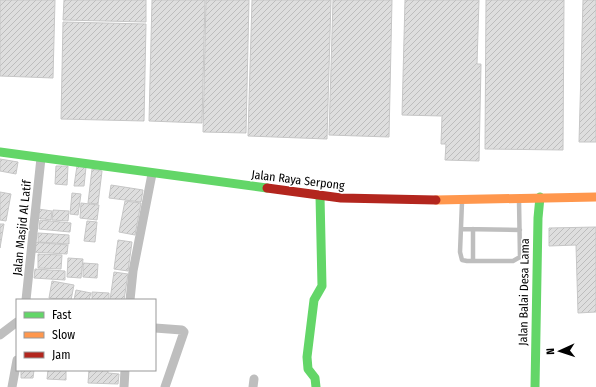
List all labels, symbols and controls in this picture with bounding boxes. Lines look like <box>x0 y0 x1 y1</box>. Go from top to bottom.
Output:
street label: Jalan Raya Serpong <box>251 167 346 193</box>
street label: Jalan Masjid Al Latif <box>10 178 34 276</box>
street label: Jalan Balai Desa Lama <box>516 238 532 346</box>
legend <box>16 299 156 371</box>
text: Fast <box>52 308 71 322</box>
text: Slow <box>52 328 75 342</box>
north arrow <box>540 331 580 371</box>
text: Jam <box>52 348 70 362</box>
text: N <box>544 348 557 355</box>

